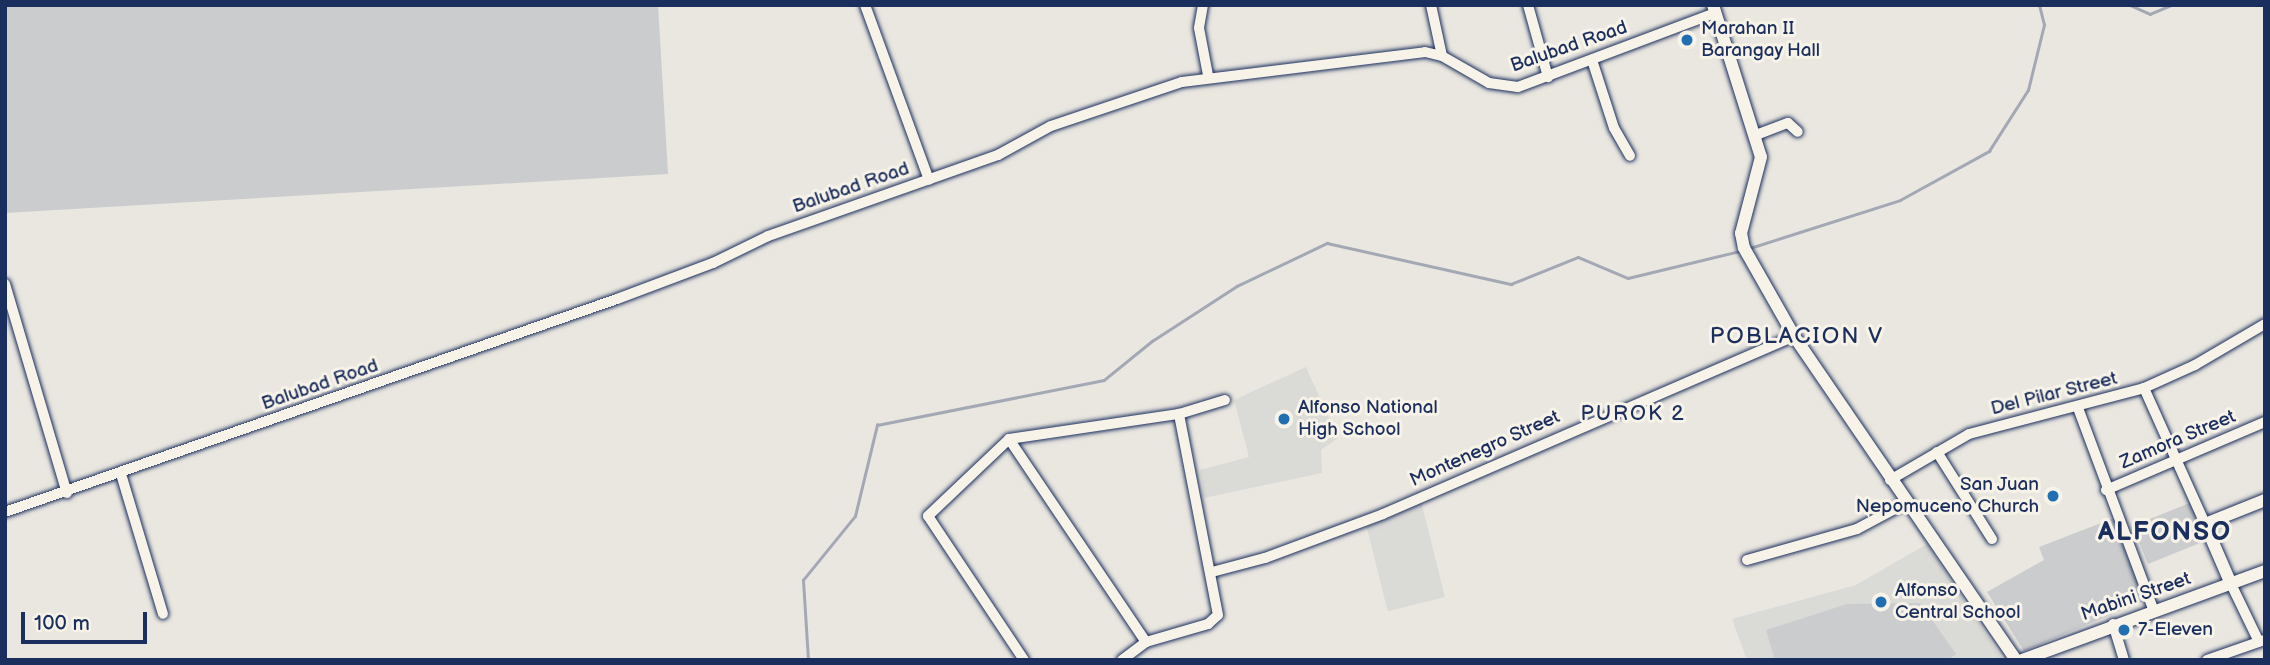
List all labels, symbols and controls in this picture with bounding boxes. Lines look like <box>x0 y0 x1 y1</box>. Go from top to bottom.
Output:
street label: Balubad Road <box>1508 16 1630 78</box>
place label: Marahan II Barangay Hall <box>1701 18 1821 62</box>
marker: Marahan II Barangay Hall <box>1679 32 1695 48</box>
street label: Balubad Road <box>790 157 912 219</box>
district label: POBLACION V <box>1711 322 1883 350</box>
street label: Balubad Road <box>259 354 381 416</box>
street label: Del Pilar Street <box>1988 367 2120 421</box>
place label: Alfonso National High School <box>1298 397 1438 441</box>
district label: PUROK 2 <box>1581 401 1685 427</box>
street label: Zamora Street <box>2117 405 2239 475</box>
street label: Montenegro Street <box>1406 406 1564 492</box>
marker: Alfonso National High School <box>1276 411 1292 427</box>
place label: San Juan Nepomuceno Church <box>1856 474 2039 518</box>
marker: San Juan Nepomuceno Church <box>2045 488 2061 504</box>
district label: ALFONSO <box>2099 517 2231 549</box>
street label: Mabini Street <box>2078 568 2194 626</box>
place label: Alfonso Central School <box>1895 580 2021 624</box>
marker: Alfonso Central School <box>1873 594 1889 610</box>
scale bar <box>24 598 150 642</box>
text: 100 m <box>34 611 90 636</box>
place label: 7-Eleven <box>2138 619 2213 641</box>
marker: 7-Eleven <box>2116 622 2132 638</box>

